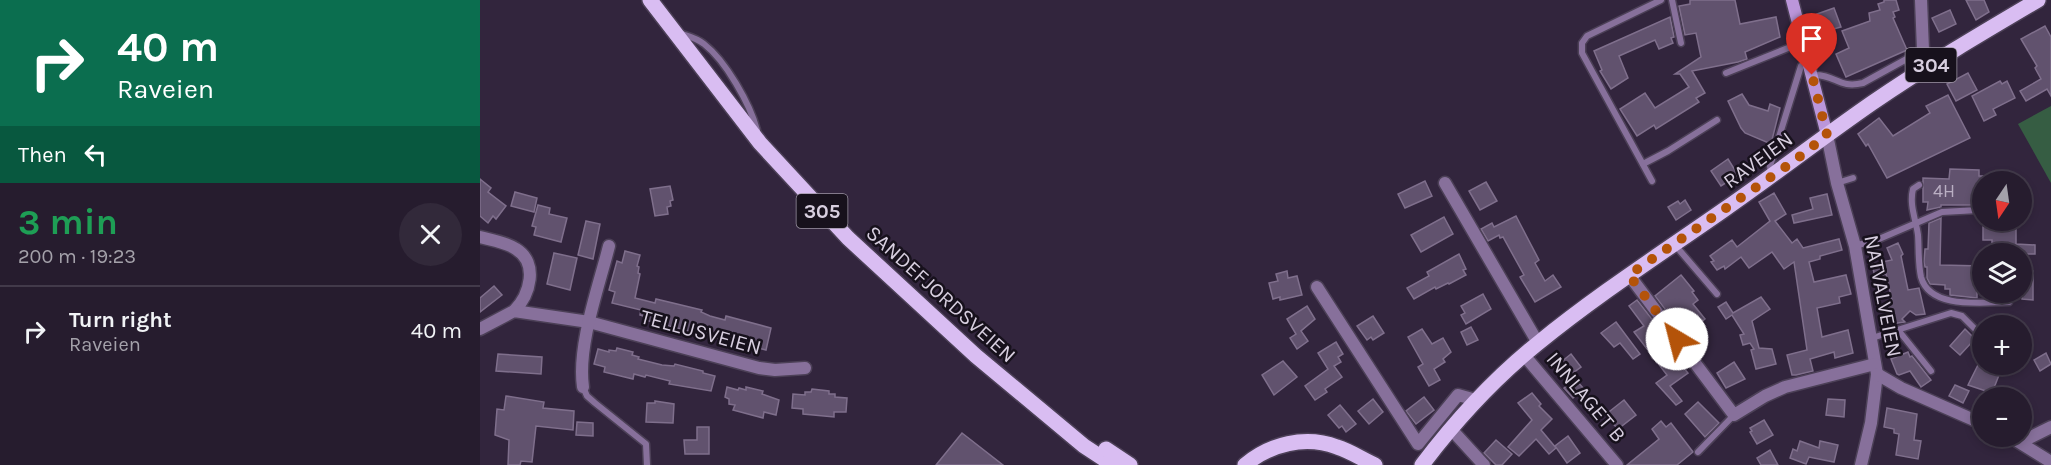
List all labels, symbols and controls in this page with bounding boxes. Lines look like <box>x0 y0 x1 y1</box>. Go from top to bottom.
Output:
pin <box>1786 13 1837 75</box>
text: 40 m <box>117 22 219 72</box>
icon: arrive <box>1795 22 1828 55</box>
icon: right <box>18 24 96 102</box>
road number: 304 <box>1906 48 1956 82</box>
text: Raveien <box>117 73 214 105</box>
street label: RAVEIEN <box>1719 127 1797 193</box>
icon: left <box>79 138 112 171</box>
text: Then <box>18 142 67 168</box>
north arrow <box>1972 171 2032 231</box>
map controls <box>1972 171 2032 447</box>
house number: 4H <box>1933 180 1955 202</box>
road number: 305 <box>796 194 848 228</box>
text: 3 min <box>18 201 118 243</box>
button: close <box>399 203 462 266</box>
street label: SANDEFJORDSVEIEN <box>861 221 1021 367</box>
street label: NATVALVEIEN <box>1859 233 1907 359</box>
button: layers <box>1972 243 2032 303</box>
text: 200 m · 19:23 <box>18 245 136 268</box>
street label: TELLUSVEIEN <box>638 304 764 360</box>
text: Turn right <box>69 307 172 333</box>
position arrow <box>1645 307 1709 371</box>
icon: right <box>18 315 51 348</box>
button: + <box>1972 315 2032 375</box>
text: 40 m <box>411 318 462 344</box>
text: Raveien <box>69 333 141 356</box>
street label: INNLAGET B <box>1541 347 1631 447</box>
button: − <box>1972 387 2032 447</box>

